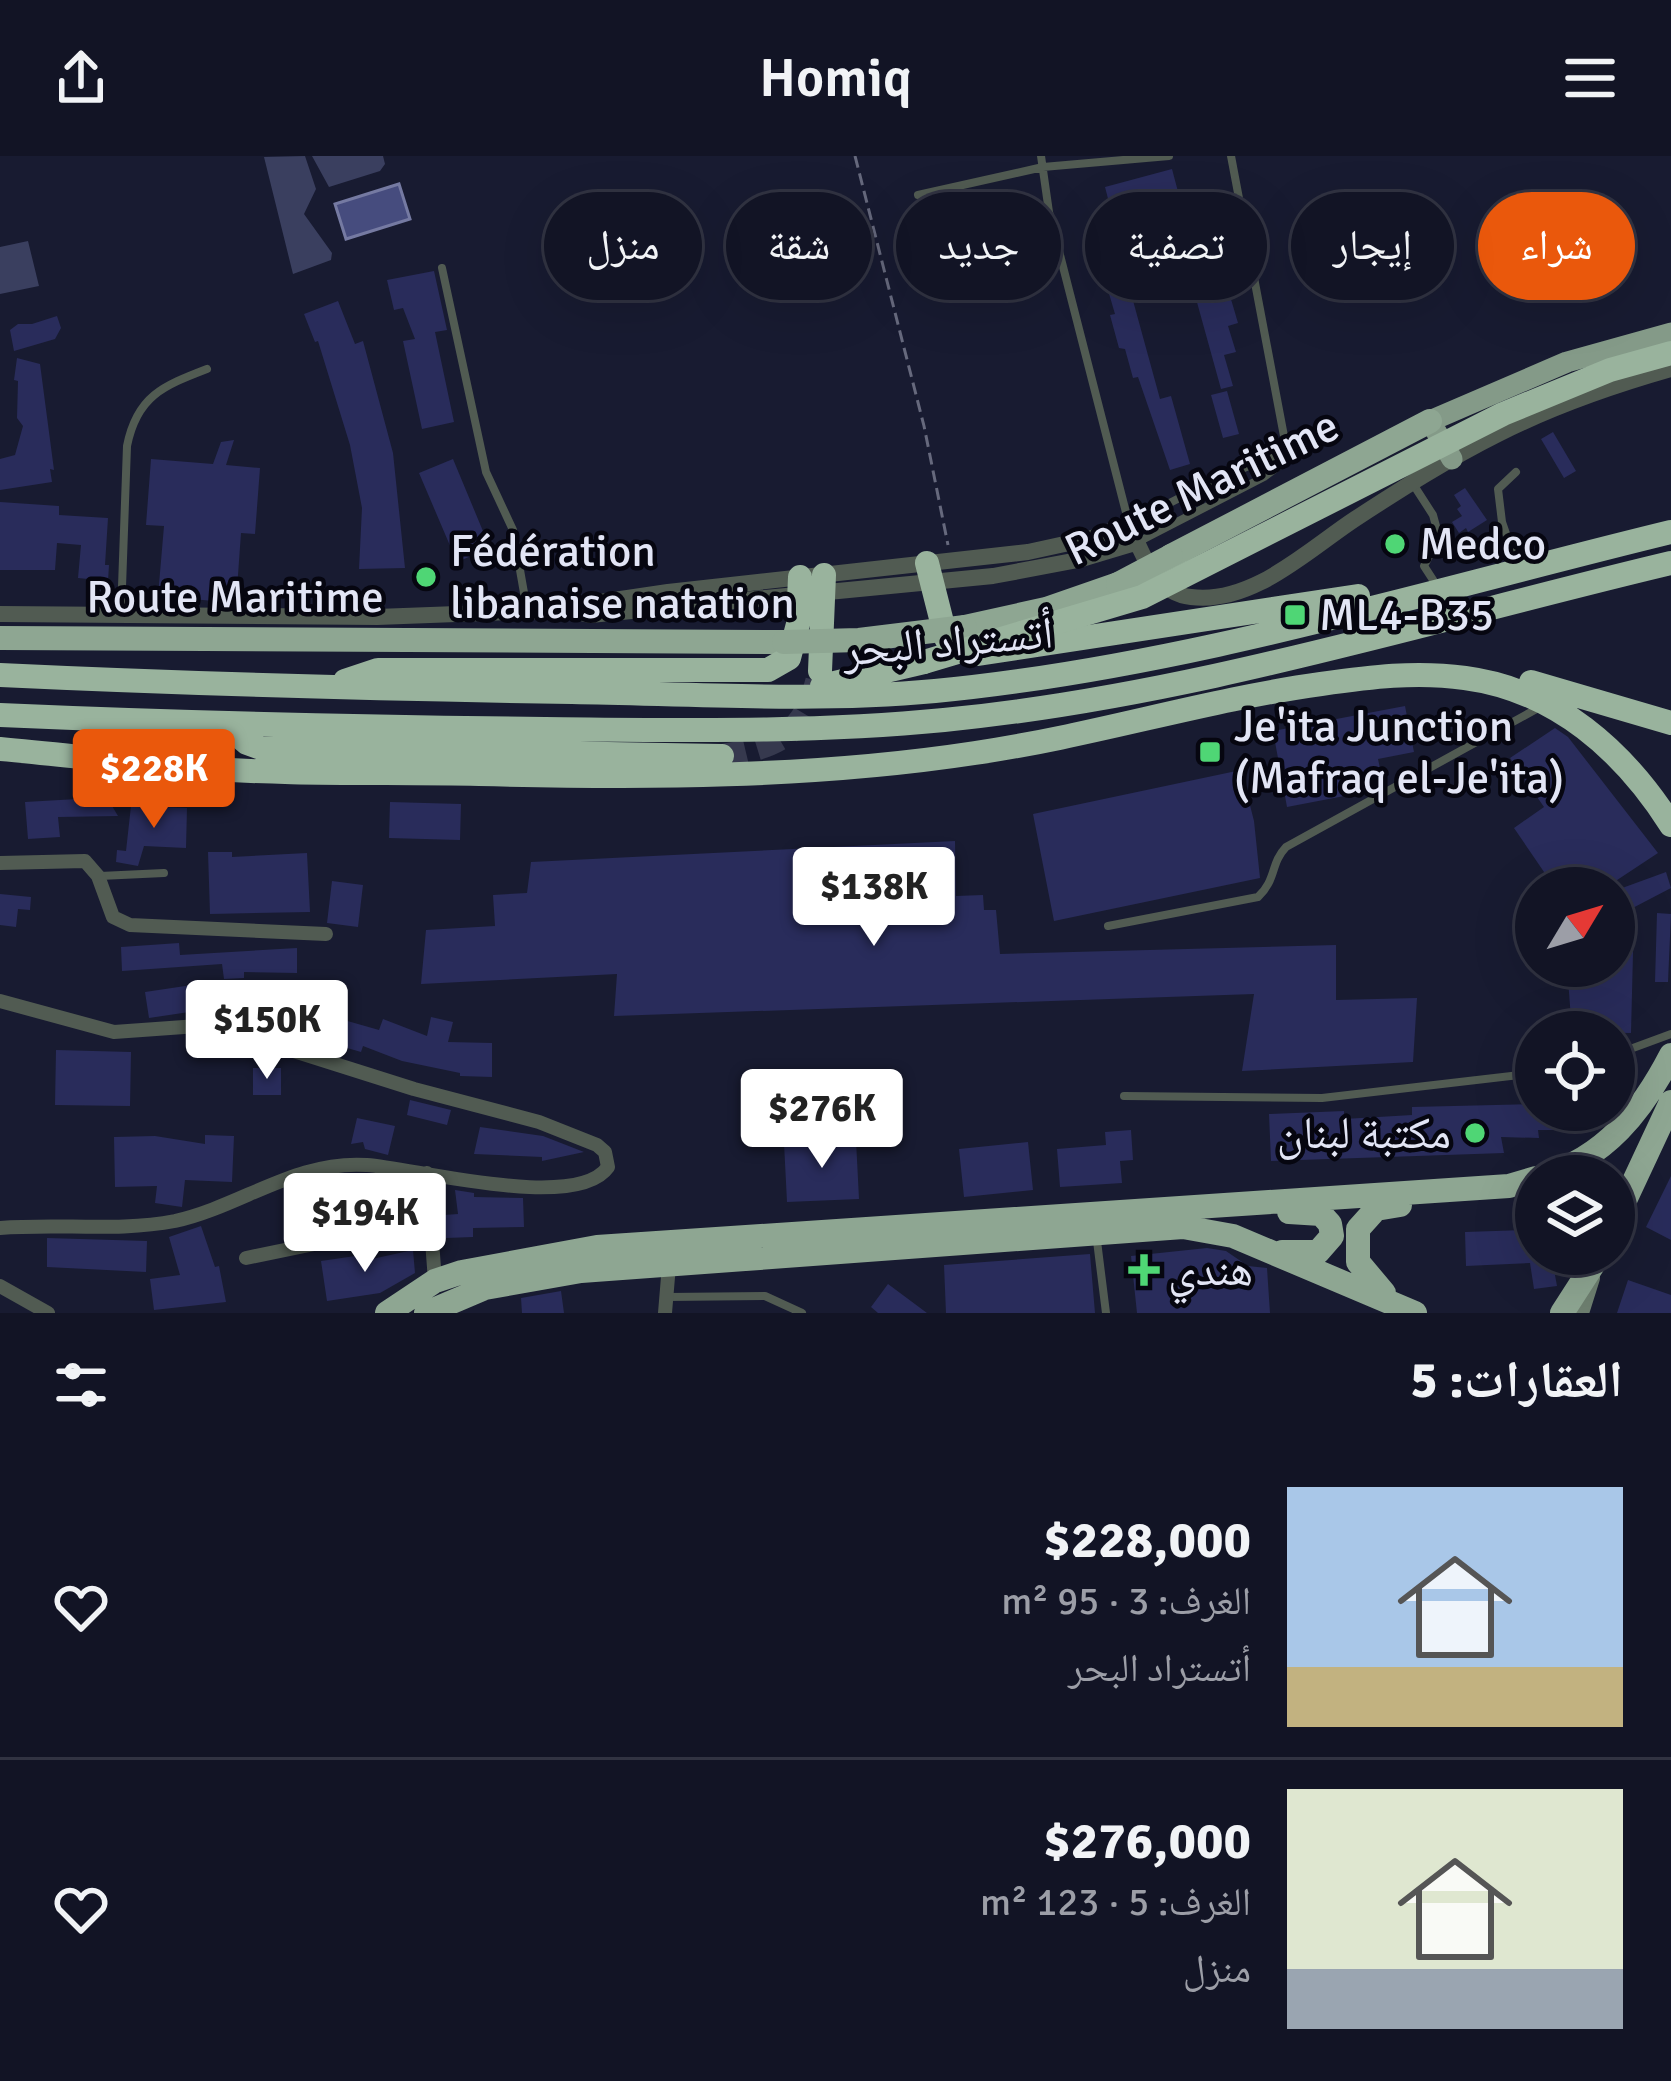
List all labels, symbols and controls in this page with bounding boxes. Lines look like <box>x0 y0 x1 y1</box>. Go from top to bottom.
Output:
icon: share <box>48 45 114 111</box>
text: Homiq <box>759 45 912 112</box>
icon: menu <box>1557 45 1623 111</box>
chip: منزل <box>544 192 702 300</box>
chip: شقة <box>726 192 872 300</box>
chip: جديد <box>896 192 1061 300</box>
chip: تصفية <box>1085 192 1267 300</box>
chip: إيجار <box>1291 192 1454 300</box>
chip: شراء <box>1478 192 1635 300</box>
street label: Route Maritime <box>1056 398 1348 578</box>
place label: Medco <box>1419 517 1546 572</box>
place label: Fédération libanaise natation <box>450 524 795 631</box>
marker: Medco <box>1382 531 1408 557</box>
marker: Fédération libanaise natation <box>413 564 439 590</box>
street label: Route Maritime <box>86 570 384 625</box>
place label: ML4-B35 <box>1319 588 1494 643</box>
marker: ML4-B35 <box>1282 602 1308 628</box>
street label: أتستراد البحر <box>839 605 1056 679</box>
place label: Je'ita Junction (Mafraq el-Je'ita) <box>1234 699 1564 806</box>
pin: $228K <box>70 729 238 831</box>
marker: Je'ita Junction (Mafraq el-Je'ita) <box>1197 739 1223 765</box>
text: $228K <box>100 744 208 792</box>
pin: $138K <box>790 847 958 949</box>
text: $138K <box>820 862 928 910</box>
north arrow <box>1515 867 1635 987</box>
map controls <box>1515 867 1635 1275</box>
pin: $150K <box>183 980 351 1082</box>
text: $150K <box>213 995 321 1043</box>
button: locate <box>1515 1011 1635 1131</box>
pin: $276K <box>738 1069 906 1171</box>
text: $276K <box>768 1084 876 1132</box>
place label: مكتبة لبنان <box>1277 1106 1451 1161</box>
marker: مكتبة لبنان <box>1462 1120 1488 1146</box>
button: layers <box>1515 1155 1635 1275</box>
pin: $194K <box>281 1173 449 1275</box>
text: $194K <box>311 1188 419 1236</box>
place label: هندي <box>1168 1243 1253 1305</box>
marker: هندي <box>1131 1257 1157 1283</box>
text: العقارات: 5 <box>1410 1349 1623 1412</box>
icon: filters <box>48 1352 114 1418</box>
text: $228,000 <box>1043 1509 1251 1572</box>
icon: home <box>1383 1535 1527 1679</box>
icon: heart <box>48 1574 114 1640</box>
text: الغرف: 3 · 95 m² <box>1001 1577 1251 1625</box>
text: أتستراد البحر <box>1068 1644 1251 1692</box>
text: $276,000 <box>1043 1810 1251 1873</box>
icon: home <box>1383 1837 1527 1981</box>
icon: heart <box>48 1876 114 1942</box>
text: الغرف: 5 · 123 m² <box>980 1878 1251 1926</box>
text: منزل <box>1183 1945 1251 1993</box>

